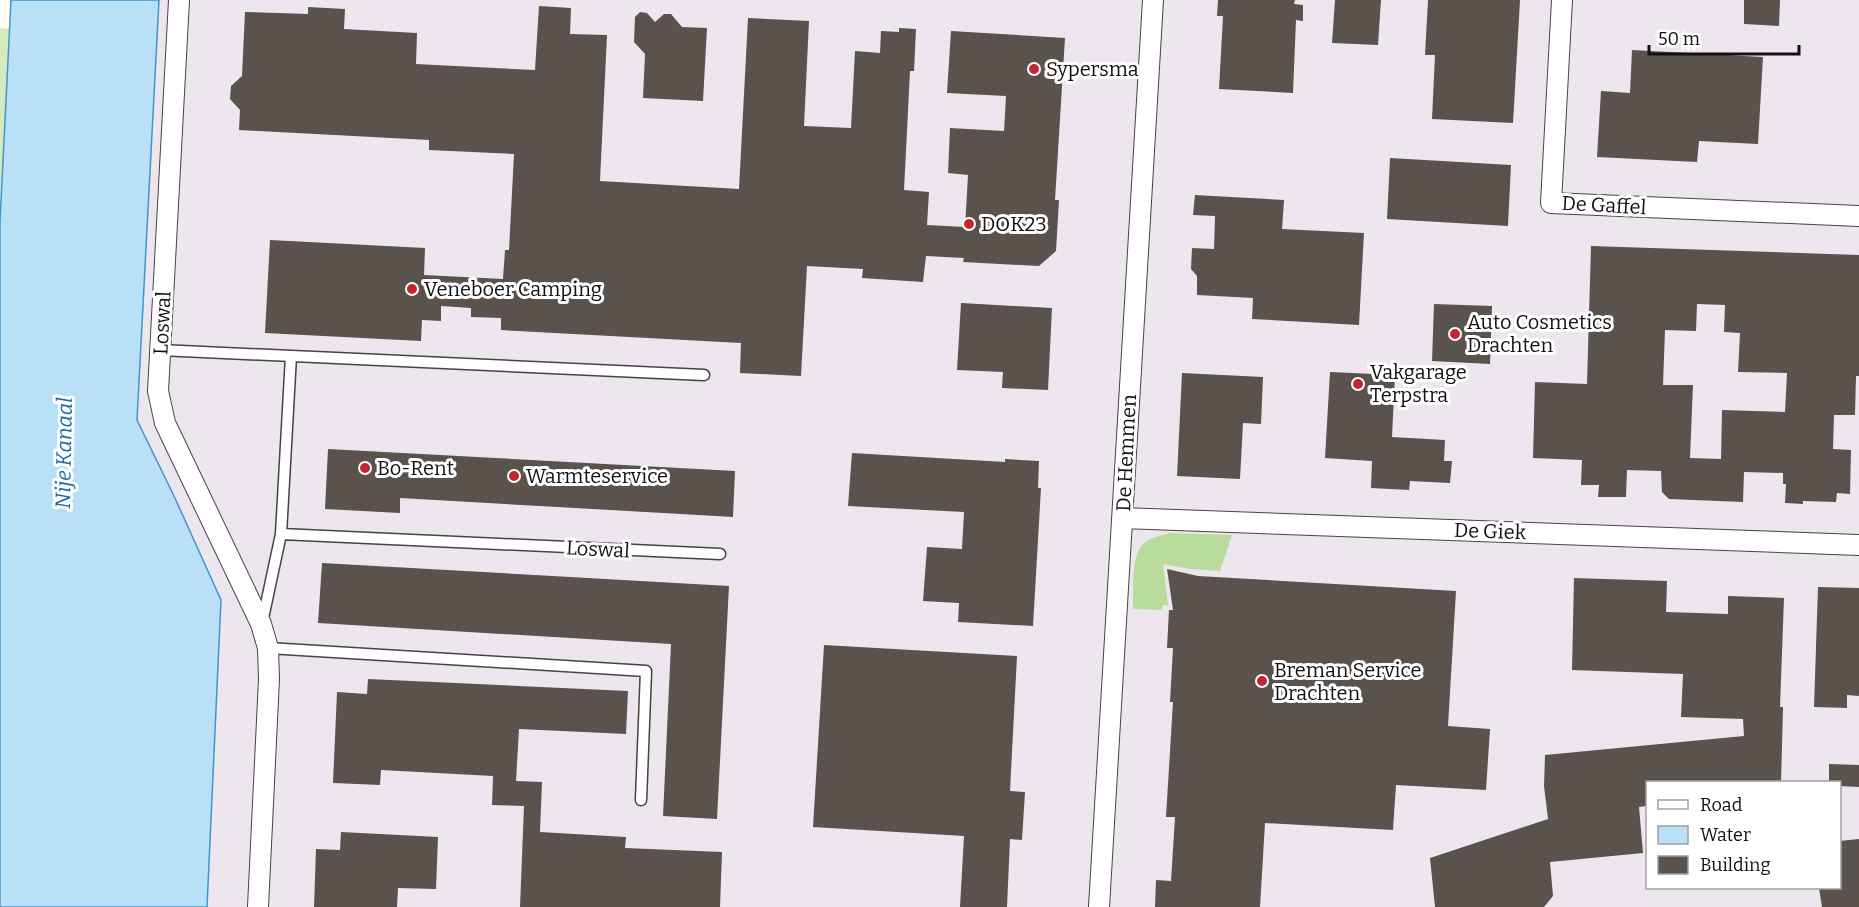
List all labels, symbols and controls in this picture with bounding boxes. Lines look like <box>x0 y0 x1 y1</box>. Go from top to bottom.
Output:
scale bar <box>1649 18 1799 56</box>
text: 50 m <box>1658 28 1700 50</box>
place label: Sypersma <box>1046 57 1139 81</box>
marker: Sypersma <box>1027 62 1041 76</box>
street label: De Gaffel <box>1561 191 1647 219</box>
place label: DOK23 <box>981 212 1047 236</box>
marker: DOK23 <box>962 217 976 231</box>
place label: Veneboer Camping <box>424 277 602 301</box>
marker: Veneboer Camping <box>405 282 419 296</box>
street label: Loswal <box>148 290 176 355</box>
place label: Auto Cosmetics Drachten <box>1467 310 1612 357</box>
marker: Auto Cosmetics Drachten <box>1448 327 1462 341</box>
place label: Vakgarage Terpstra <box>1370 360 1467 407</box>
marker: Vakgarage Terpstra <box>1351 377 1365 391</box>
street label: De Hemmen <box>1111 393 1141 512</box>
water label: Nije Kanaal <box>50 397 78 509</box>
place label: Bo-Rent <box>377 456 454 480</box>
marker: Bo-Rent <box>358 461 372 475</box>
place label: Warmteservice <box>526 464 668 488</box>
marker: Warmteservice <box>507 469 521 483</box>
street label: De Giek <box>1454 518 1527 544</box>
street label: Loswal <box>566 535 631 563</box>
place label: Breman Service Drachten <box>1274 658 1421 705</box>
marker: Breman Service Drachten <box>1255 674 1269 688</box>
legend <box>1646 781 1841 889</box>
text: Road <box>1700 794 1743 816</box>
text: Water <box>1700 824 1751 846</box>
text: Building <box>1700 854 1771 876</box>

